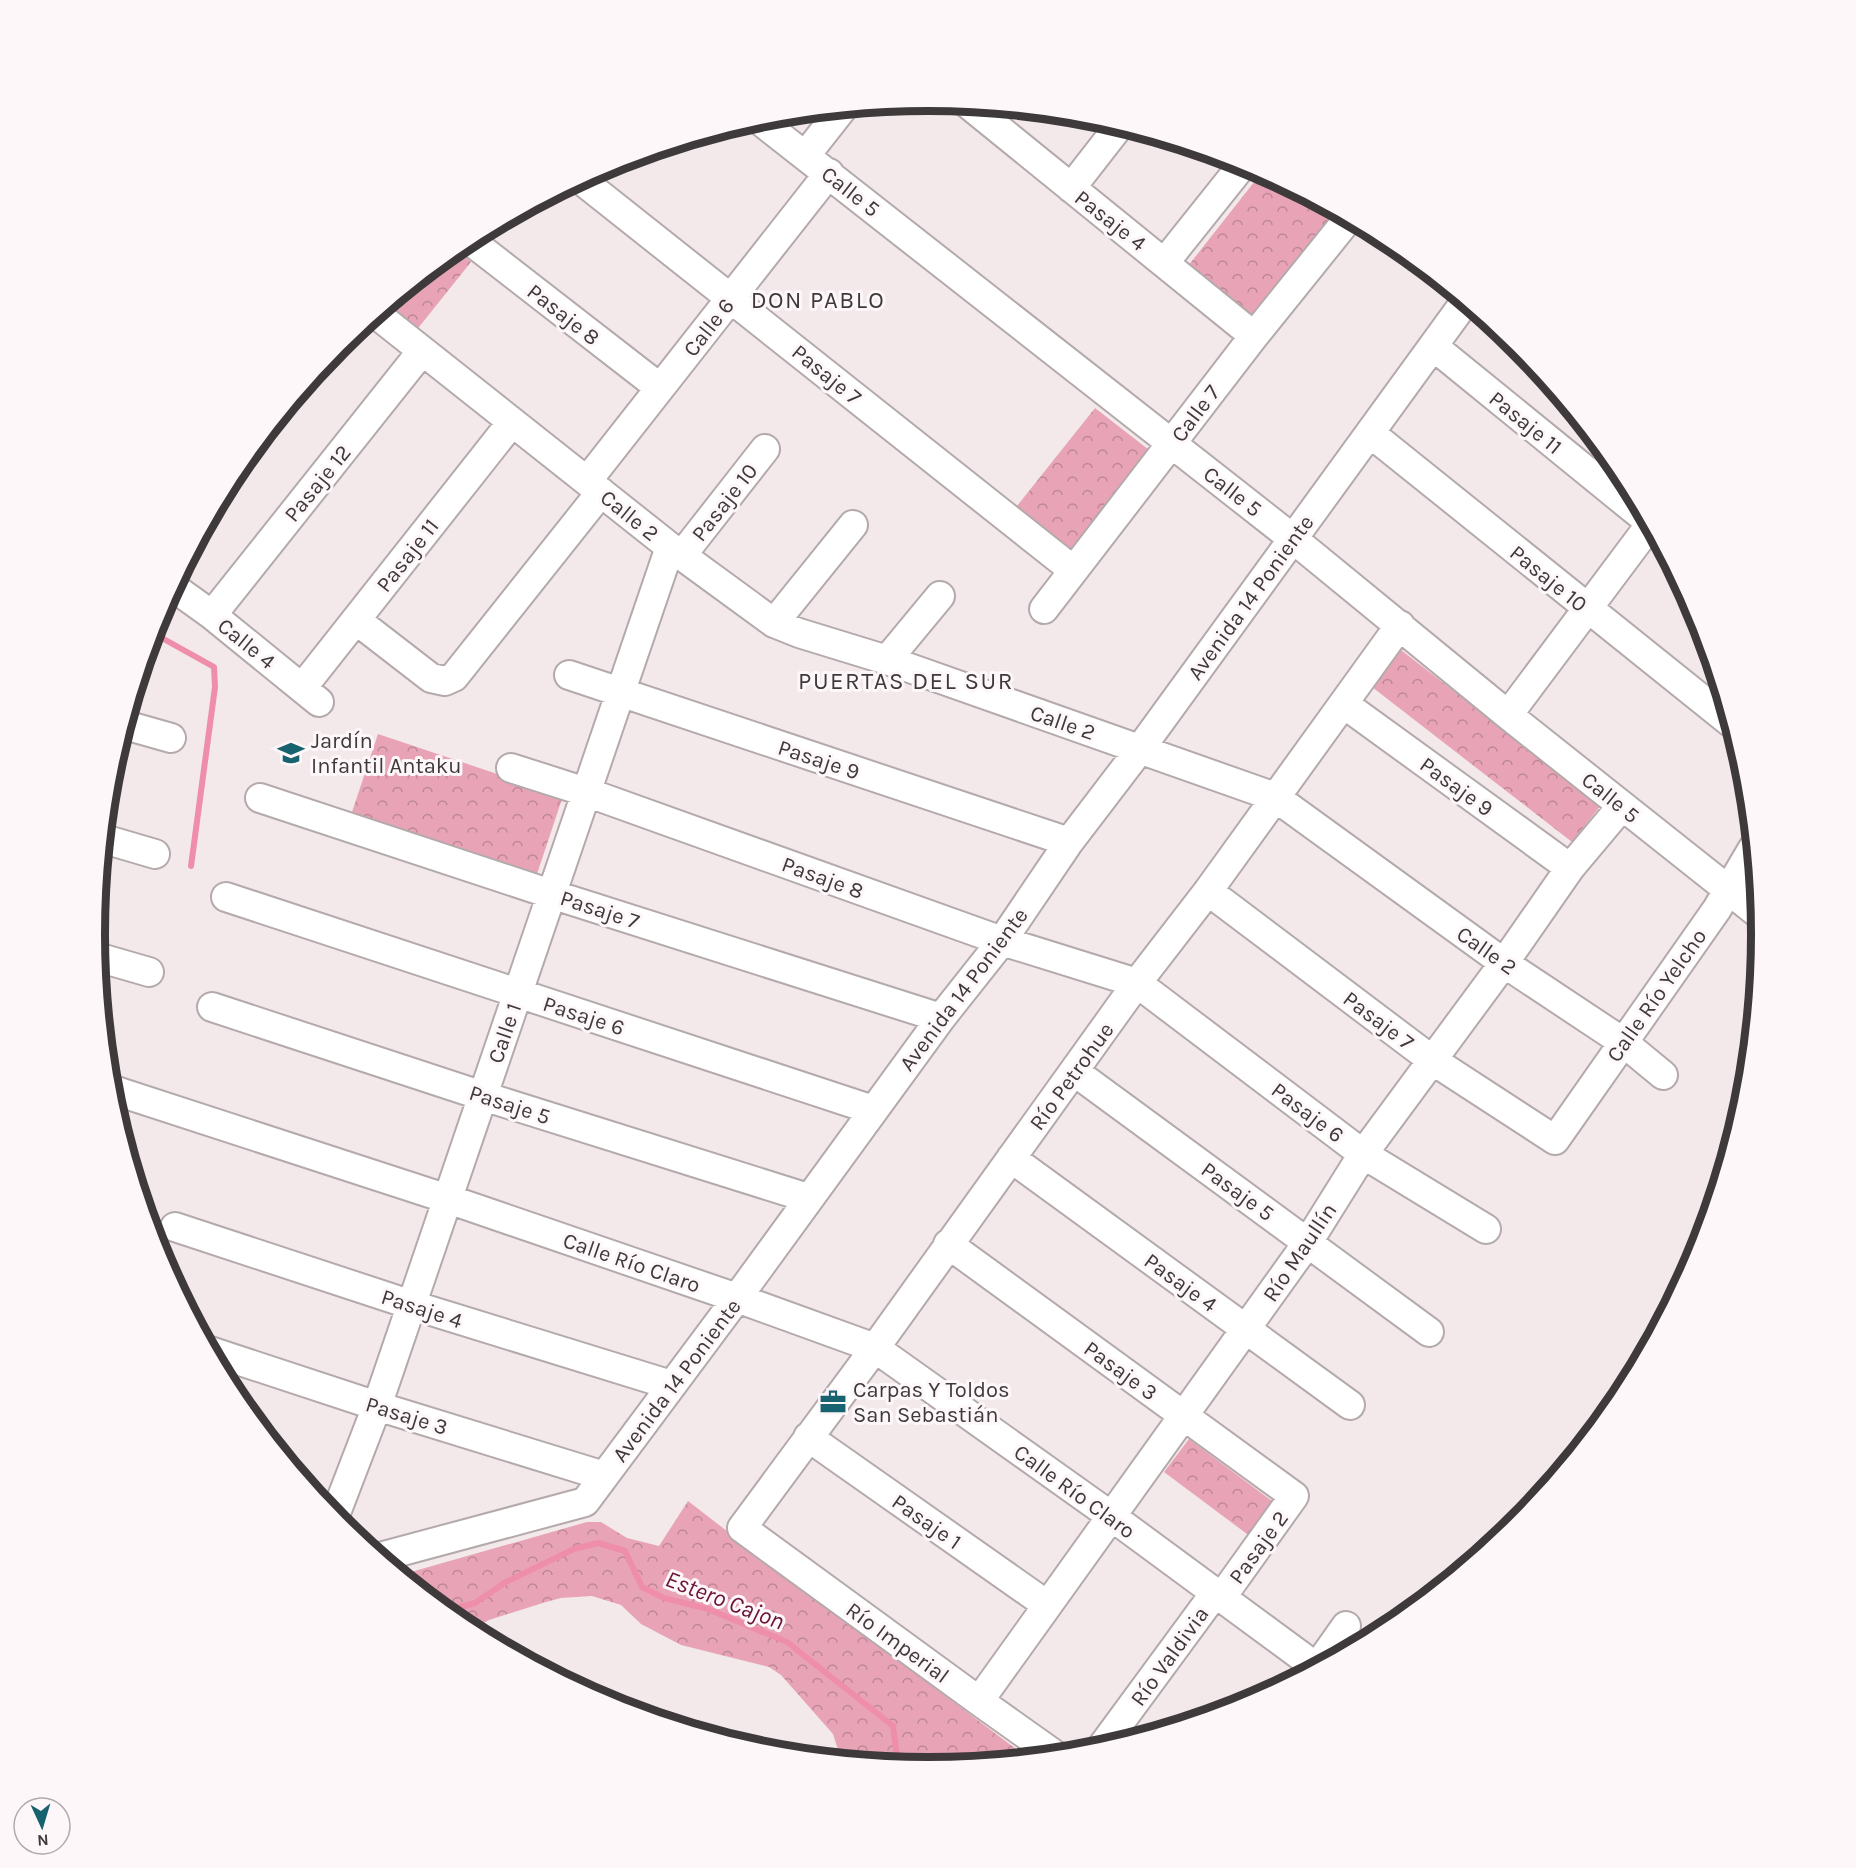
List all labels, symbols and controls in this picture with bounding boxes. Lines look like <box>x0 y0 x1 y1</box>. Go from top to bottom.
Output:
street label: Calle 5 <box>816 161 885 223</box>
street label: Pasaje 4 <box>1069 185 1151 257</box>
street label: Pasaje 8 <box>522 278 605 351</box>
district label: DON PABLO <box>751 286 885 314</box>
street label: Calle 6 <box>678 293 740 362</box>
street label: Pasaje 7 <box>786 339 866 411</box>
street label: Calle 7 <box>1166 380 1226 447</box>
street label: Pasaje 11 <box>1484 386 1567 460</box>
street label: Pasaje 12 <box>279 440 357 527</box>
street label: Pasaje 10 <box>686 458 763 547</box>
street label: Calle 5 <box>1198 461 1267 523</box>
street label: Calle 2 <box>595 485 664 547</box>
street label: Avenida 14 Poniente <box>1182 510 1319 685</box>
street label: Pasaje 11 <box>371 514 444 597</box>
street label: Pasaje 10 <box>1505 540 1592 618</box>
street label: Calle 4 <box>212 613 280 675</box>
district label: PUERTAS DEL SUR <box>798 667 1014 695</box>
street label: Calle 2 <box>1027 700 1099 746</box>
place label: Jardín Infantil Antaku <box>311 728 462 779</box>
street label: Pasaje 9 <box>775 735 863 785</box>
school or university icon: Jardín Infantil Antaku <box>276 738 306 768</box>
street label: Pasaje 9 <box>1415 752 1498 822</box>
street label: Calle 5 <box>1576 767 1645 829</box>
street label: Pasaje 8 <box>778 851 867 905</box>
street label: Pasaje 7 <box>557 885 643 935</box>
street label: Avenida 14 Poniente <box>894 903 1034 1076</box>
street label: Calle 2 <box>1451 921 1521 981</box>
street label: Calle Río Yelcho <box>1601 924 1712 1067</box>
street label: Pasaje 7 <box>1338 986 1419 1056</box>
street label: Pasaje 6 <box>540 991 628 1041</box>
street label: Calle 1 <box>483 1000 527 1067</box>
street label: Río Petrohue <box>1024 1018 1120 1136</box>
street label: Pasaje 6 <box>1266 1077 1349 1148</box>
street label: Pasaje 5 <box>466 1080 554 1130</box>
street label: Pasaje 5 <box>1196 1157 1279 1227</box>
street label: Río Maullín <box>1257 1198 1342 1307</box>
street label: Calle Río Claro <box>560 1227 704 1299</box>
street label: Pasaje 4 <box>1139 1248 1222 1318</box>
street label: Pasaje 4 <box>378 1284 465 1334</box>
street label: Avenida 14 Poniente <box>607 1294 747 1467</box>
street label: Pasaje 3 <box>1079 1335 1162 1406</box>
place label: Carpas Y Toldos San Sebastián <box>853 1377 1010 1428</box>
office icon: Carpas Y Toldos San Sebastián <box>818 1387 848 1417</box>
street label: Pasaje 3 <box>363 1391 451 1441</box>
street label: Calle Río Claro <box>1009 1439 1140 1544</box>
street label: Pasaje 1 <box>887 1489 966 1555</box>
street label: Pasaje 2 <box>1224 1506 1294 1589</box>
water label: Estero Cajon <box>662 1565 788 1635</box>
street label: Río Imperial <box>841 1597 954 1689</box>
street label: Río Valdivia <box>1125 1602 1215 1711</box>
north arrow <box>12 1796 72 1856</box>
text: N <box>37 1831 49 1850</box>

